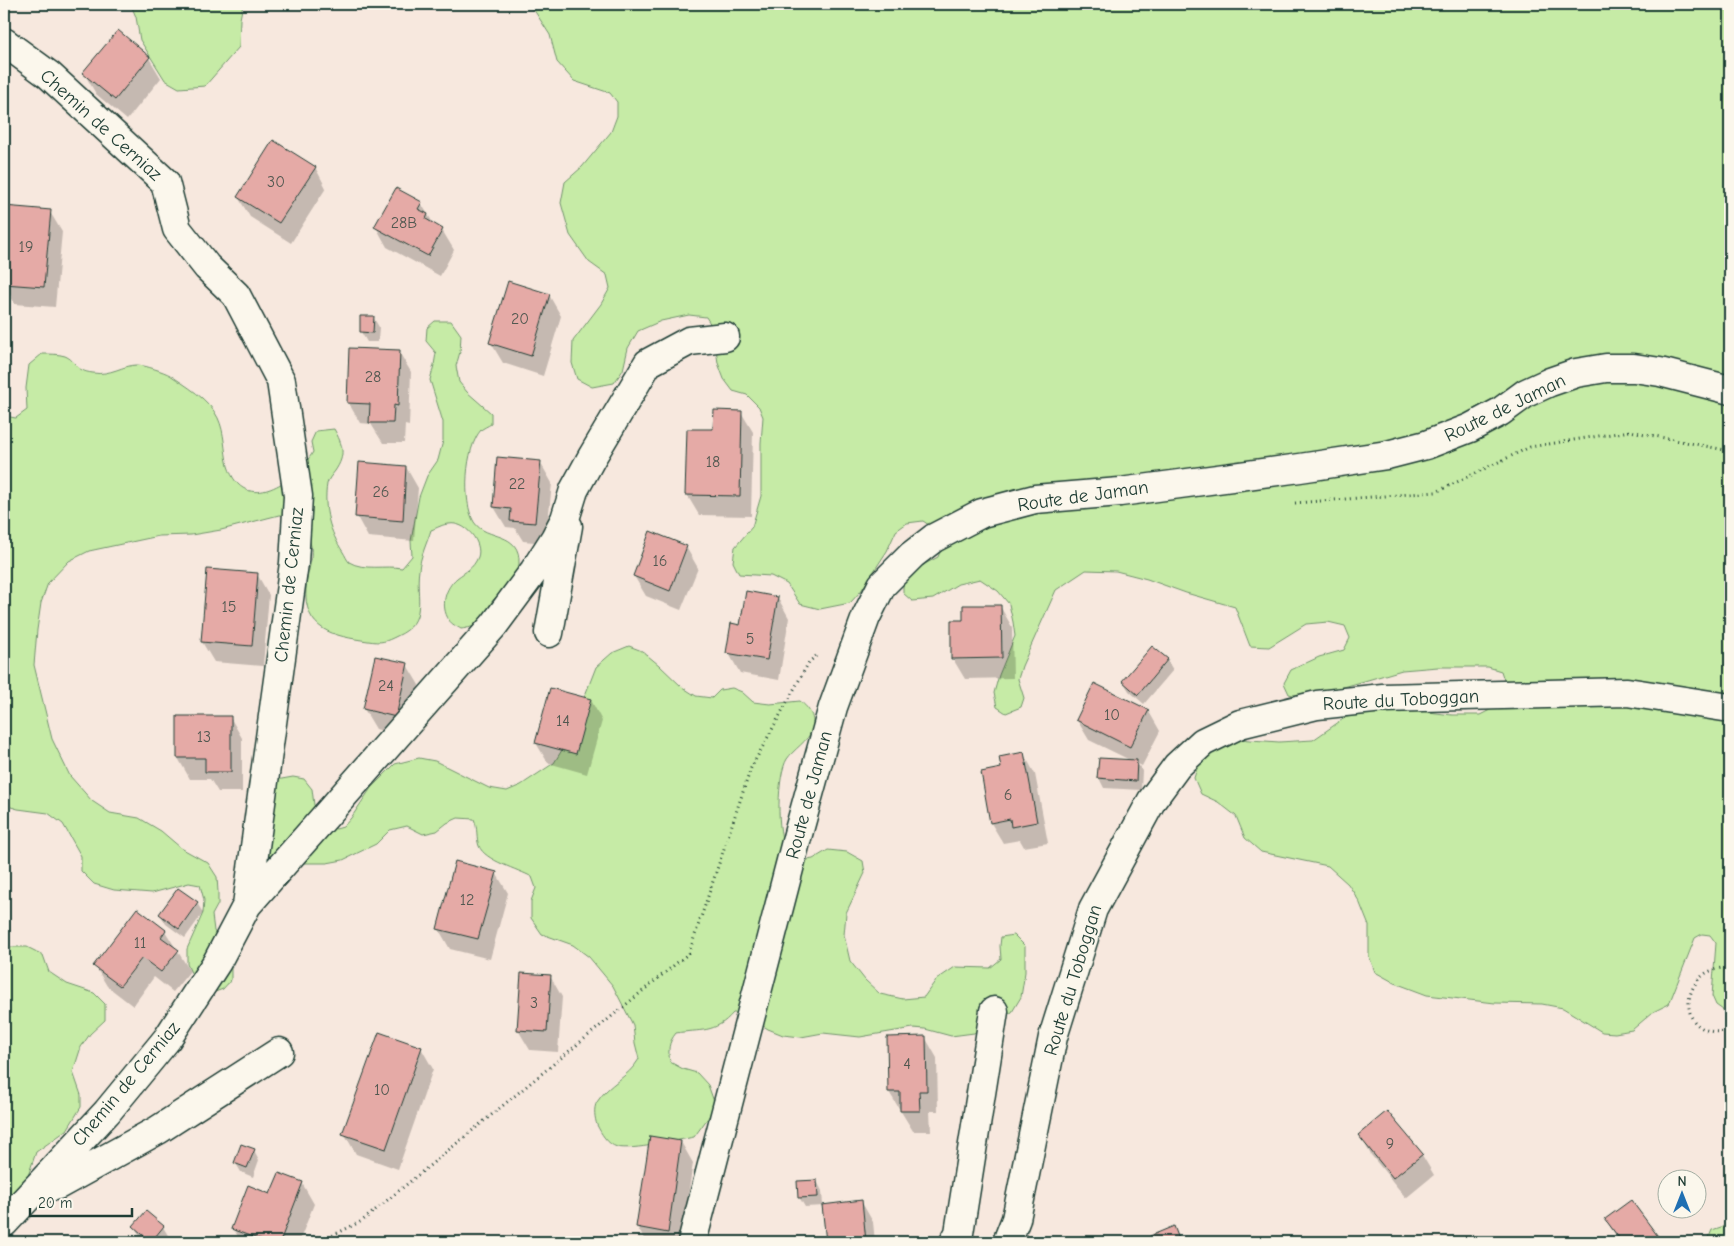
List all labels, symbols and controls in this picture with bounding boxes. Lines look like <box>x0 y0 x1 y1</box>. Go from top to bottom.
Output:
street label: Chemin de Cerniaz <box>36 65 166 185</box>
house number: 30 <box>267 173 285 191</box>
house number: 28B <box>391 214 417 232</box>
house number: 19 <box>19 238 33 256</box>
house number: 20 <box>511 310 529 328</box>
house number: 28 <box>365 368 381 386</box>
street label: Route de Jaman <box>1441 369 1569 447</box>
house number: 18 <box>706 453 720 471</box>
house number: 22 <box>509 475 525 493</box>
street label: Route de Jaman <box>1016 476 1150 516</box>
house number: 26 <box>372 483 390 501</box>
street label: Chemin de Cerniaz <box>270 506 308 664</box>
house number: 16 <box>652 552 668 570</box>
house number: 15 <box>221 598 237 616</box>
house number: 5 <box>746 630 754 648</box>
house number: 24 <box>378 677 394 695</box>
street label: Route du Toboggan <box>1322 685 1480 715</box>
house number: 10 <box>1104 706 1120 724</box>
house number: 14 <box>556 712 570 730</box>
house number: 13 <box>197 728 211 746</box>
street label: Route de Jaman <box>781 728 837 862</box>
house number: 6 <box>1004 786 1012 804</box>
house number: 12 <box>460 891 474 909</box>
street label: Route du Toboggan <box>1040 902 1106 1058</box>
house number: 11 <box>134 934 146 952</box>
house number: 3 <box>530 994 538 1012</box>
street label: Chemin de Cerniaz <box>68 1017 184 1151</box>
house number: 4 <box>903 1055 911 1073</box>
house number: 10 <box>374 1081 390 1099</box>
house number: 9 <box>1386 1135 1394 1153</box>
north arrow <box>1656 1168 1706 1218</box>
text: N <box>1677 1173 1687 1190</box>
scale bar <box>30 1186 132 1218</box>
text: 20 m <box>38 1194 72 1212</box>

